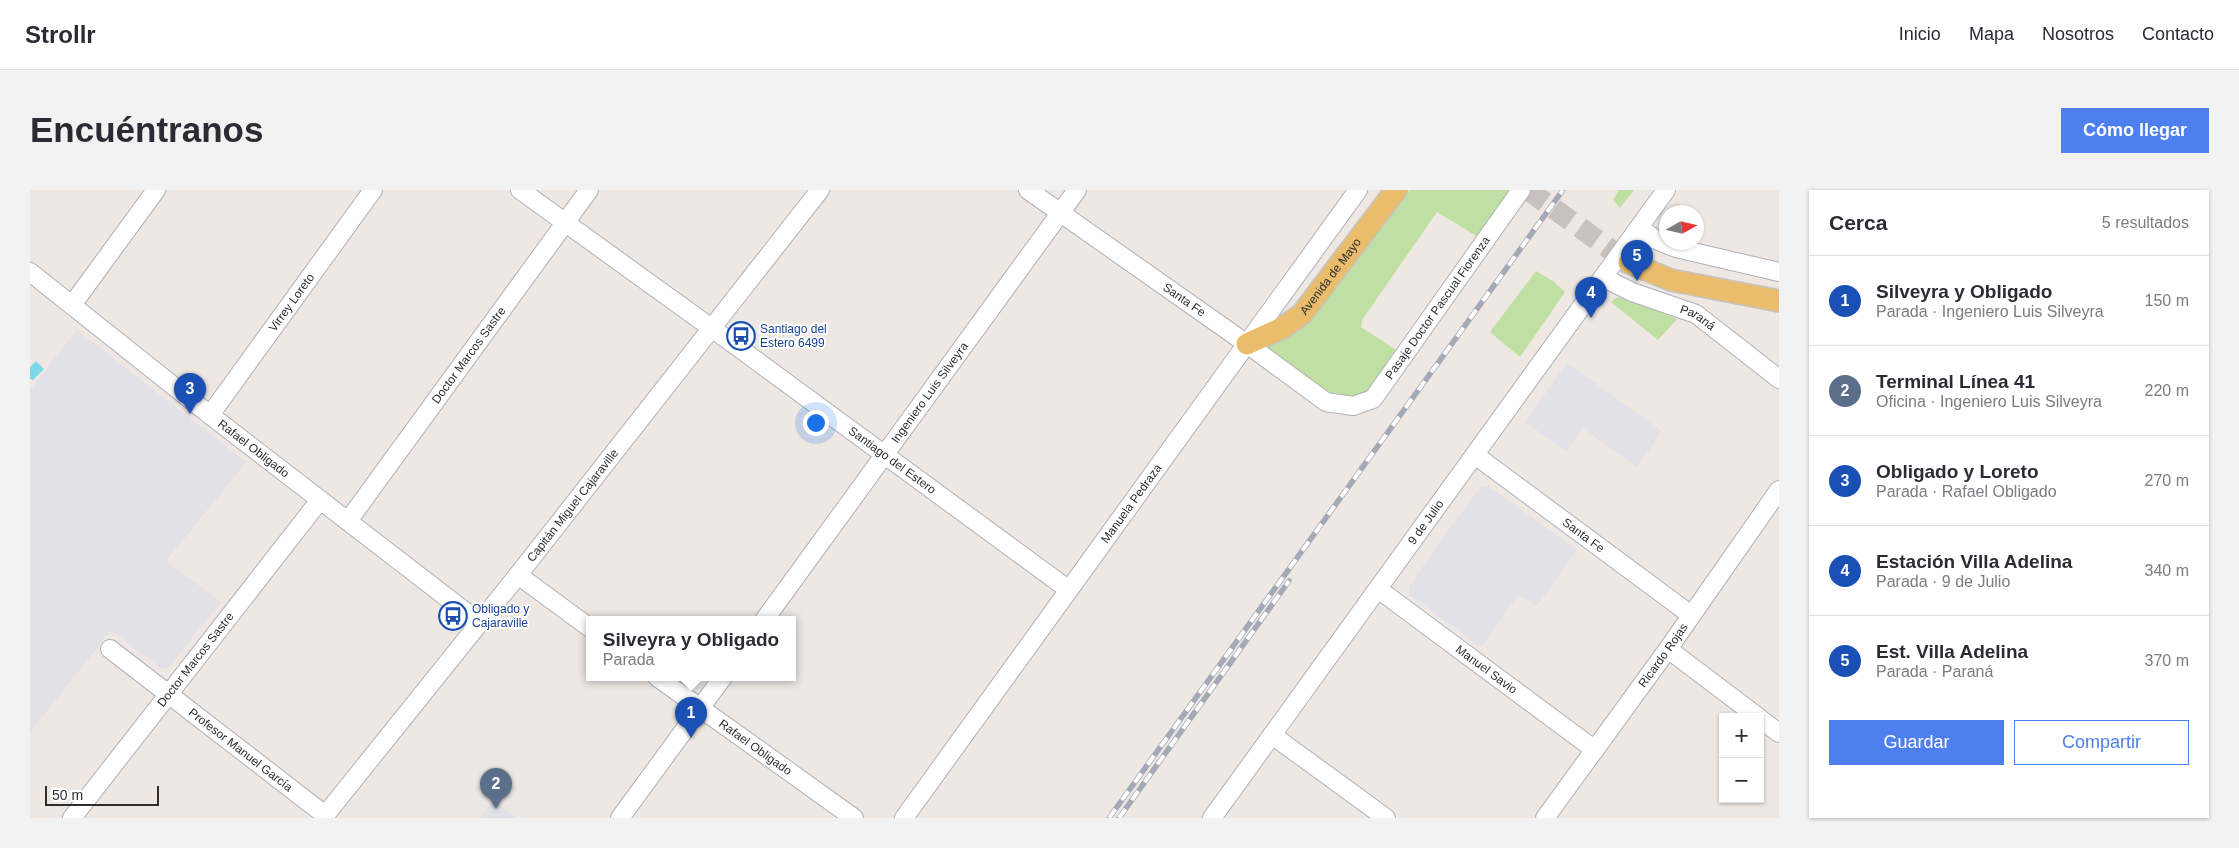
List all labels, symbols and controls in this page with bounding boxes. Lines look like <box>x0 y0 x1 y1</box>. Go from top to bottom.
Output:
text: Strollr <box>25 21 96 48</box>
text: Inicio <box>1899 24 1941 44</box>
text: Mapa <box>1969 24 2014 44</box>
text: Nosotros <box>2042 24 2114 44</box>
text: Contacto <box>2142 24 2214 44</box>
button: Cómo llegar <box>2061 108 2209 153</box>
text: Encuéntranos <box>30 110 263 149</box>
north arrow <box>1659 205 1704 250</box>
text: Cerca <box>1829 211 1887 234</box>
text: 5 resultados <box>2102 214 2189 231</box>
street label: Pasaje Doctor Pascual Fiorenza <box>1382 233 1493 382</box>
street label: Avenida de Mayo <box>1297 235 1364 318</box>
pin: 5 <box>1621 240 1653 281</box>
street label: Virrey Loreto <box>266 270 318 334</box>
pin: 4 <box>1575 277 1607 318</box>
street label: Santa Fe <box>1160 280 1208 320</box>
text: Silveyra y Obligado <box>1876 281 2052 302</box>
text: 1 <box>1841 292 1849 309</box>
text: 150 m <box>2145 292 2189 309</box>
street label: Paraná <box>1678 302 1718 334</box>
text: Parada · Ingeniero Luis Silveyra <box>1876 303 2104 320</box>
street label: Doctor Marcos Sastre <box>429 304 509 406</box>
bus stop icon: Santiago del Estero 6499 <box>726 321 756 351</box>
place label: Santiago del Estero 6499 <box>760 322 827 350</box>
street label: Ingeniero Luis Silveyra <box>888 339 971 446</box>
text: Terminal Línea 41 <box>1876 371 2035 392</box>
pin: 3 <box>174 373 206 414</box>
text: 2 <box>1841 382 1849 399</box>
text: 220 m <box>2145 382 2189 399</box>
text: Oficina · Ingeniero Luis Silveyra <box>1876 393 2102 410</box>
your location <box>803 410 829 436</box>
street label: Rafael Obligado <box>215 417 292 481</box>
street label: Santiago del Estero <box>846 424 939 497</box>
street label: Capitán Miguel Cajaraville <box>524 446 621 565</box>
street label: Manuela Pedraza <box>1098 461 1165 546</box>
text: Obligado y Loreto <box>1876 461 2039 482</box>
text: 3 <box>1841 472 1849 489</box>
text: 270 m <box>2145 472 2189 489</box>
text: Parada · Rafael Obligado <box>1876 483 2057 500</box>
street label: 9 de Julio <box>1405 497 1447 547</box>
street label: Santa Fe <box>1560 515 1608 556</box>
text: Estación Villa Adelina <box>1876 551 2072 572</box>
text: 4 <box>1841 562 1849 579</box>
text: 340 m <box>2145 562 2189 579</box>
text: Parada · 9 de Julio <box>1876 573 2010 590</box>
bus stop icon: Obligado y Cajaraville <box>438 601 468 631</box>
place label: Obligado y Cajaraville <box>472 602 529 630</box>
street label: Doctor Marcos Sastre <box>154 609 237 710</box>
popup <box>586 616 796 681</box>
street label: Ricardo Rojas <box>1635 621 1691 690</box>
text: Silveyra y Obligado <box>603 629 779 650</box>
text: Est. Villa Adelina <box>1876 641 2028 662</box>
street label: Manuel Savio <box>1453 642 1520 697</box>
text: Parada <box>603 651 654 668</box>
text: 5 <box>1841 652 1849 669</box>
text: 370 m <box>2145 652 2189 669</box>
text: Parada · Paraná <box>1876 663 1993 680</box>
pin: 1 <box>675 697 707 738</box>
street label: Profesor Manuel García <box>186 705 296 795</box>
map controls <box>1719 713 1764 803</box>
button: + <box>1719 713 1764 758</box>
street label: Rafael Obligado <box>716 717 795 778</box>
button: Guardar <box>1829 720 2004 765</box>
button: Compartir <box>2014 720 2189 765</box>
button: − <box>1719 758 1764 803</box>
pin: 2 <box>480 768 512 809</box>
scale bar <box>45 783 159 806</box>
text: 50 m <box>52 787 83 803</box>

